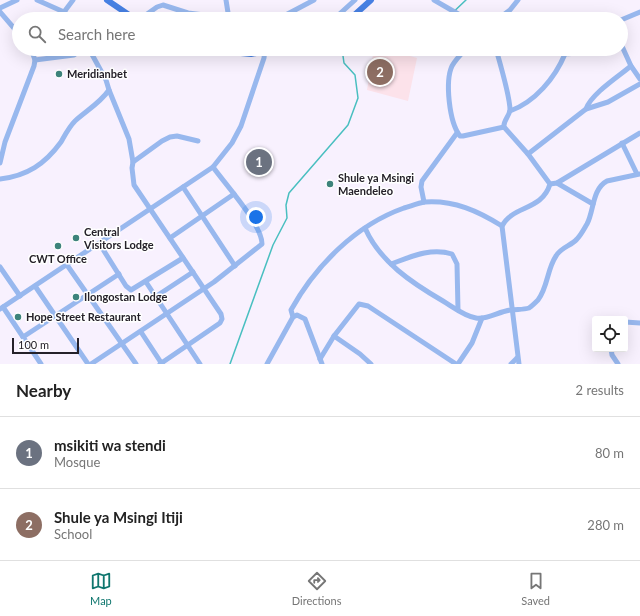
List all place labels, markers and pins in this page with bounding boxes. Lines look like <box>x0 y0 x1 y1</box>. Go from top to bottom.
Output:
pin: 2 <box>367 57 393 87</box>
place label: Meridianbet <box>67 67 128 80</box>
marker: Meridianbet <box>54 69 64 79</box>
pin: 1 <box>246 147 272 177</box>
place label: Shule ya Msingi Maendeleo <box>338 171 414 197</box>
marker: Shule ya Msingi Maendeleo <box>325 179 335 189</box>
place label: Central Visitors Lodge <box>83 225 154 251</box>
marker: Central Visitors Lodge <box>71 233 81 243</box>
marker: CWT Office <box>53 241 63 251</box>
place label: CWT Office <box>29 252 87 265</box>
place label: Ilongostan Lodge <box>84 290 168 303</box>
marker: Ilongostan Lodge <box>71 292 81 302</box>
place label: Hope Street Restaurant <box>26 310 142 323</box>
marker: Hope Street Restaurant <box>13 312 23 322</box>

